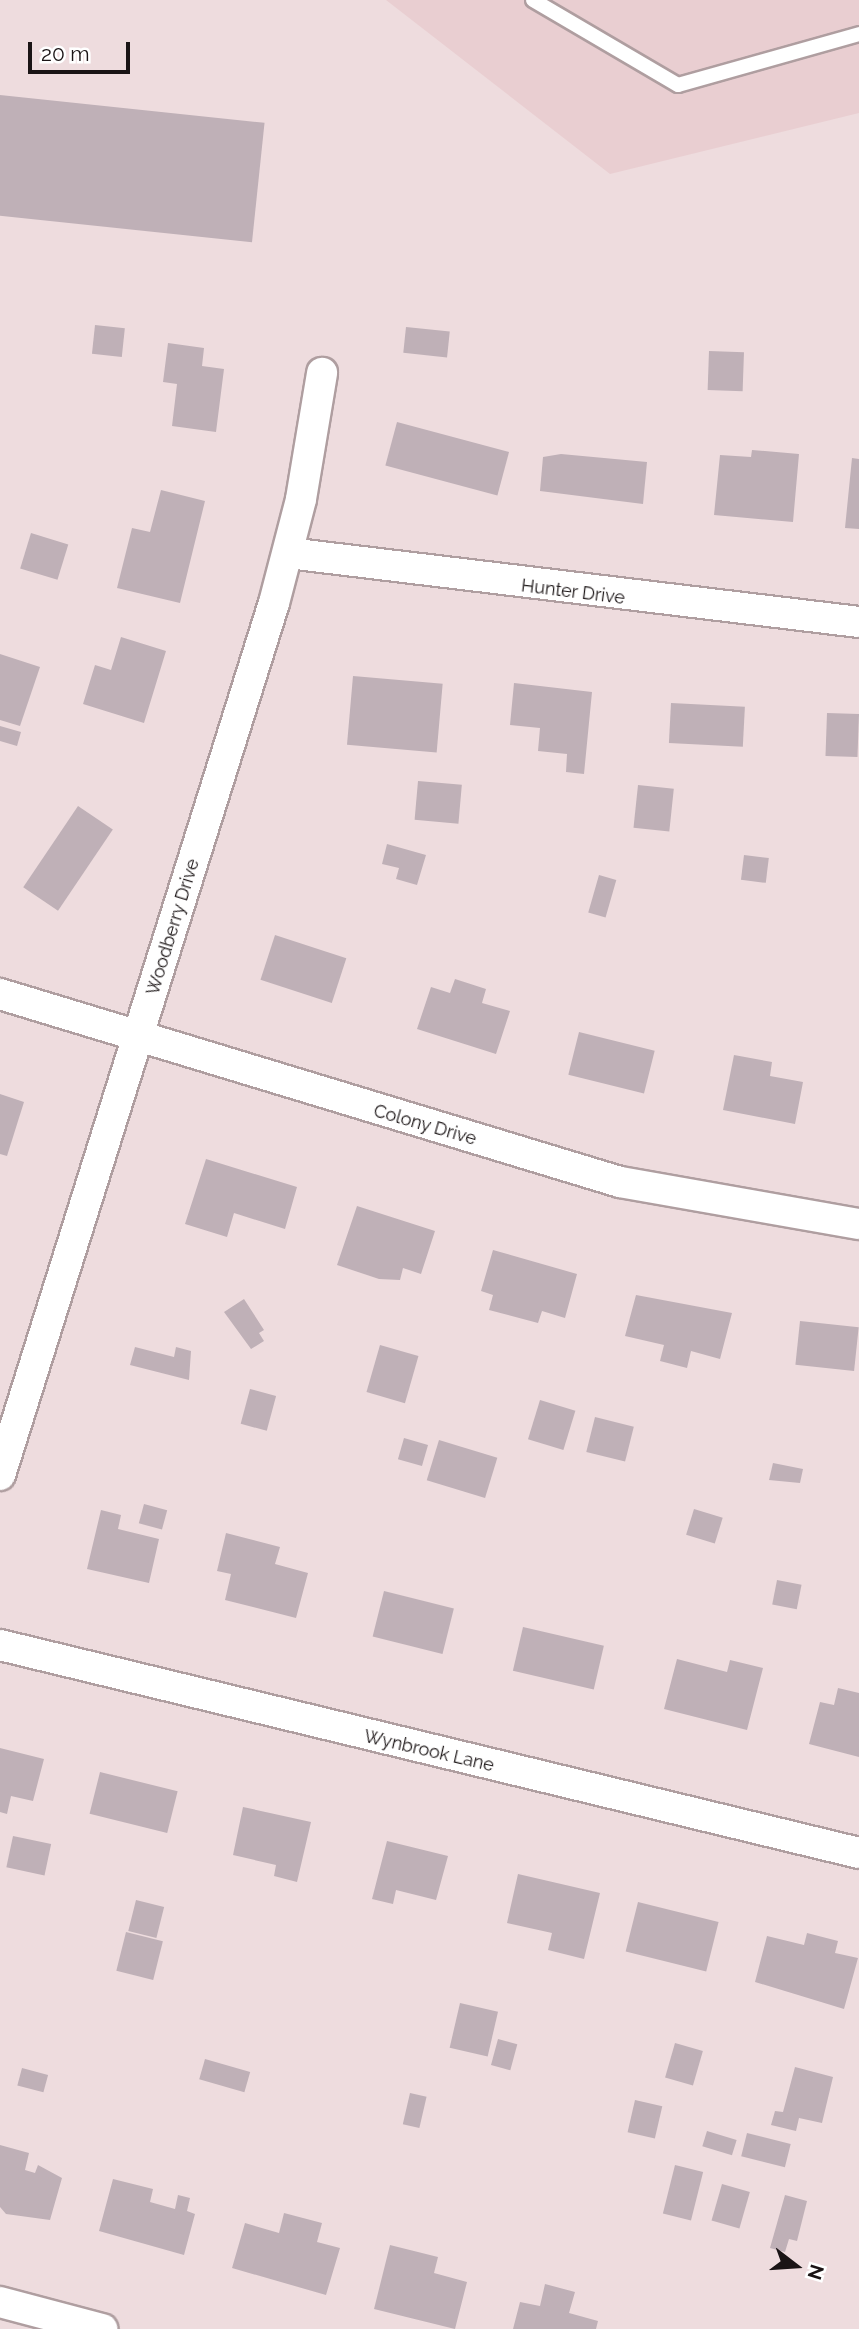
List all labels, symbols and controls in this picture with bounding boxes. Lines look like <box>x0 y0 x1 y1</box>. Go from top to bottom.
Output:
scale bar <box>32 28 133 72</box>
text: 20 m <box>41 41 89 66</box>
street label: Hunter Drive <box>520 575 626 609</box>
street label: Woodberry Drive <box>142 856 204 998</box>
street label: Colony Drive <box>371 1100 479 1150</box>
street label: Wynbrook Lane <box>362 1726 496 1776</box>
north arrow <box>761 2231 831 2301</box>
text: N <box>803 2262 829 2282</box>

